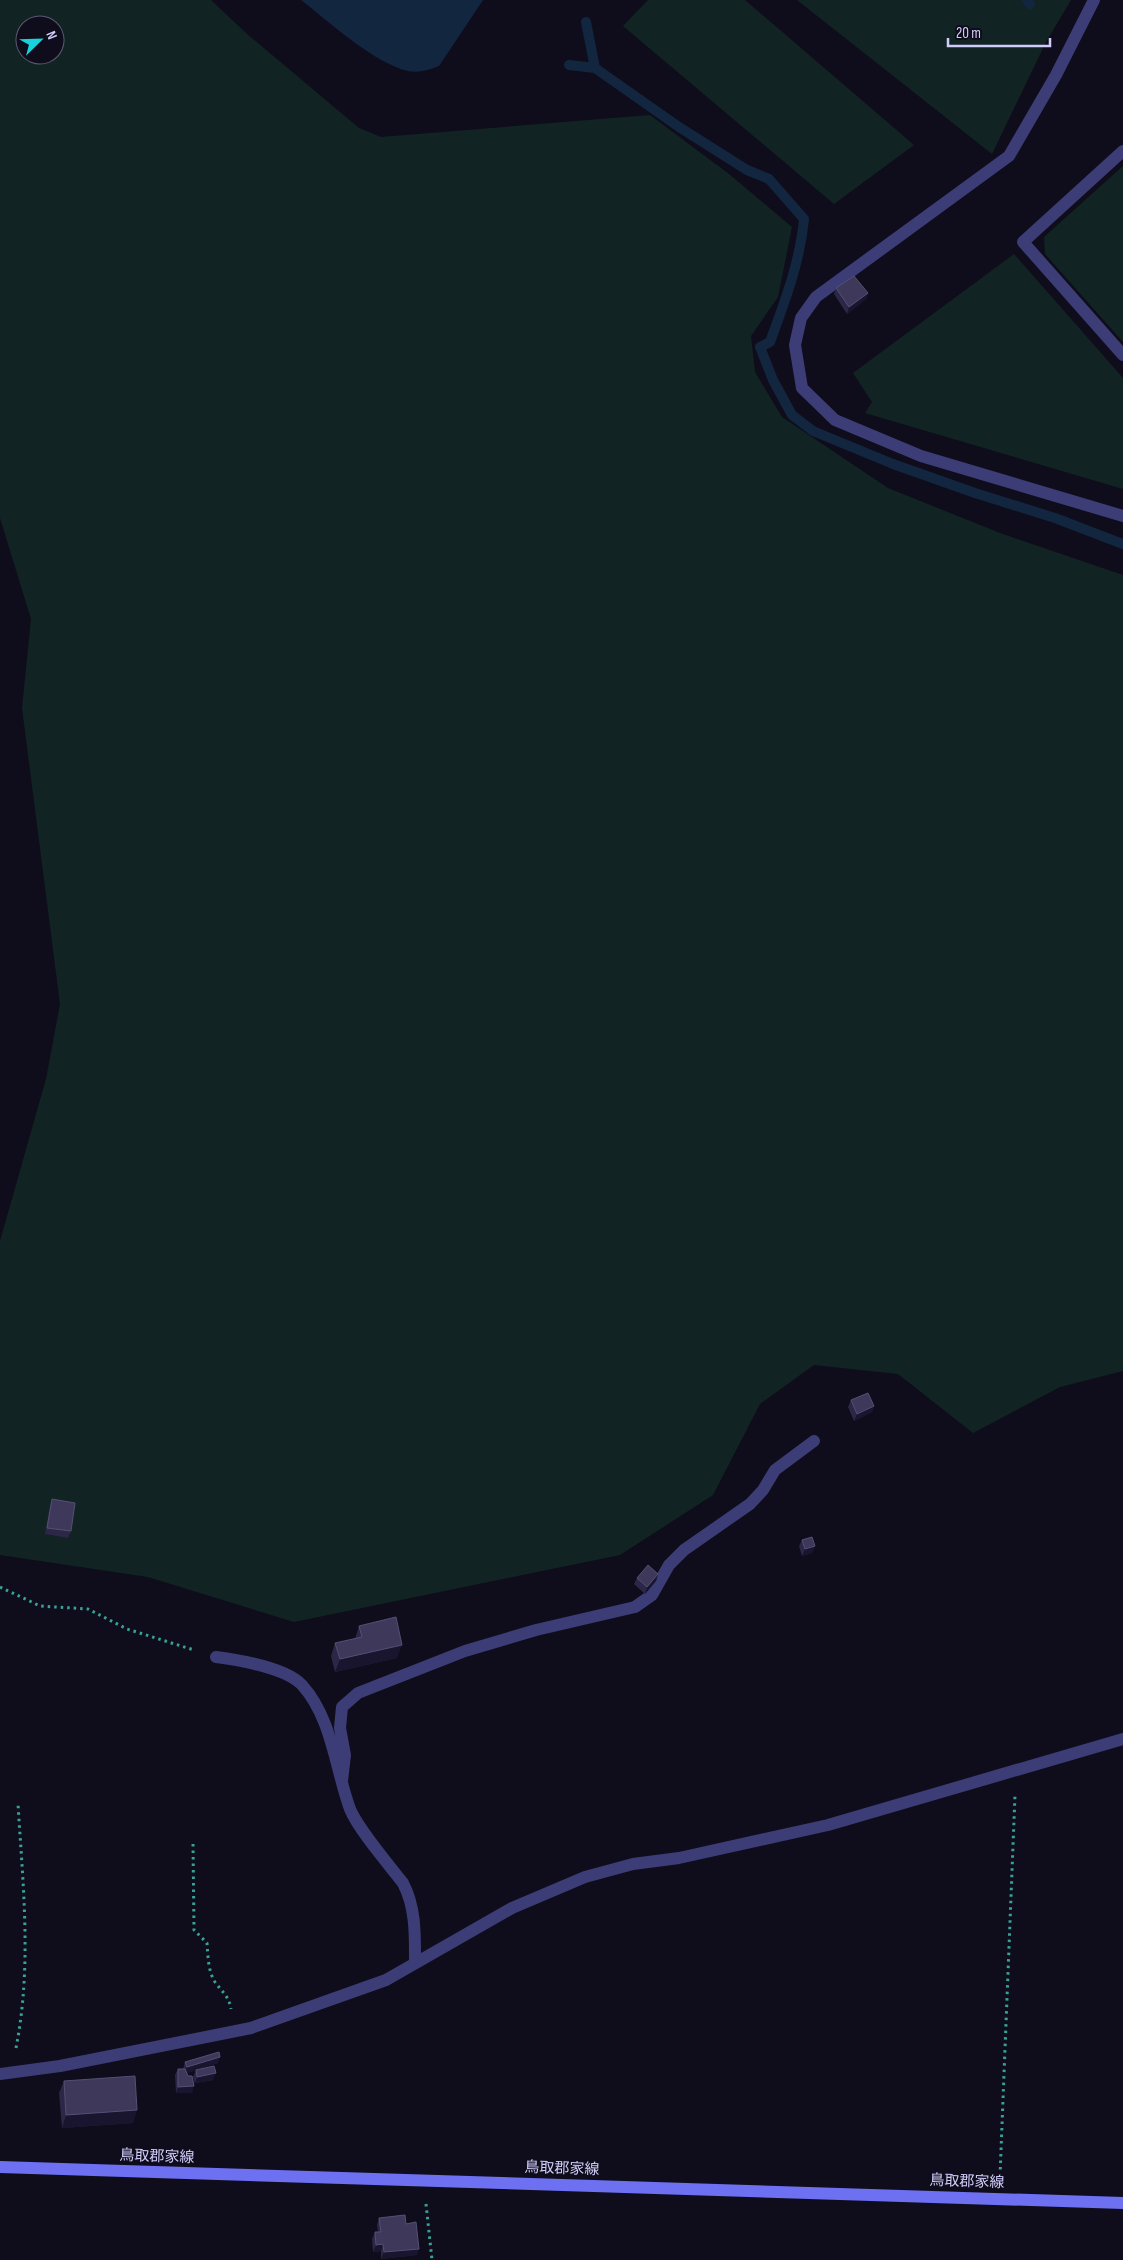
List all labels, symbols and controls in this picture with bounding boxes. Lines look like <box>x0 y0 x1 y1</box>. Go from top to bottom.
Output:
north arrow <box>15 15 65 65</box>
scale bar <box>948 15 1050 47</box>
text: 20 m <box>956 24 981 43</box>
text: N <box>42 28 61 42</box>
street label: 鳥取郡家線 <box>119 2146 195 2167</box>
street label: 鳥取郡家線 <box>524 2158 600 2179</box>
street label: 鳥取郡家線 <box>929 2171 1005 2192</box>

